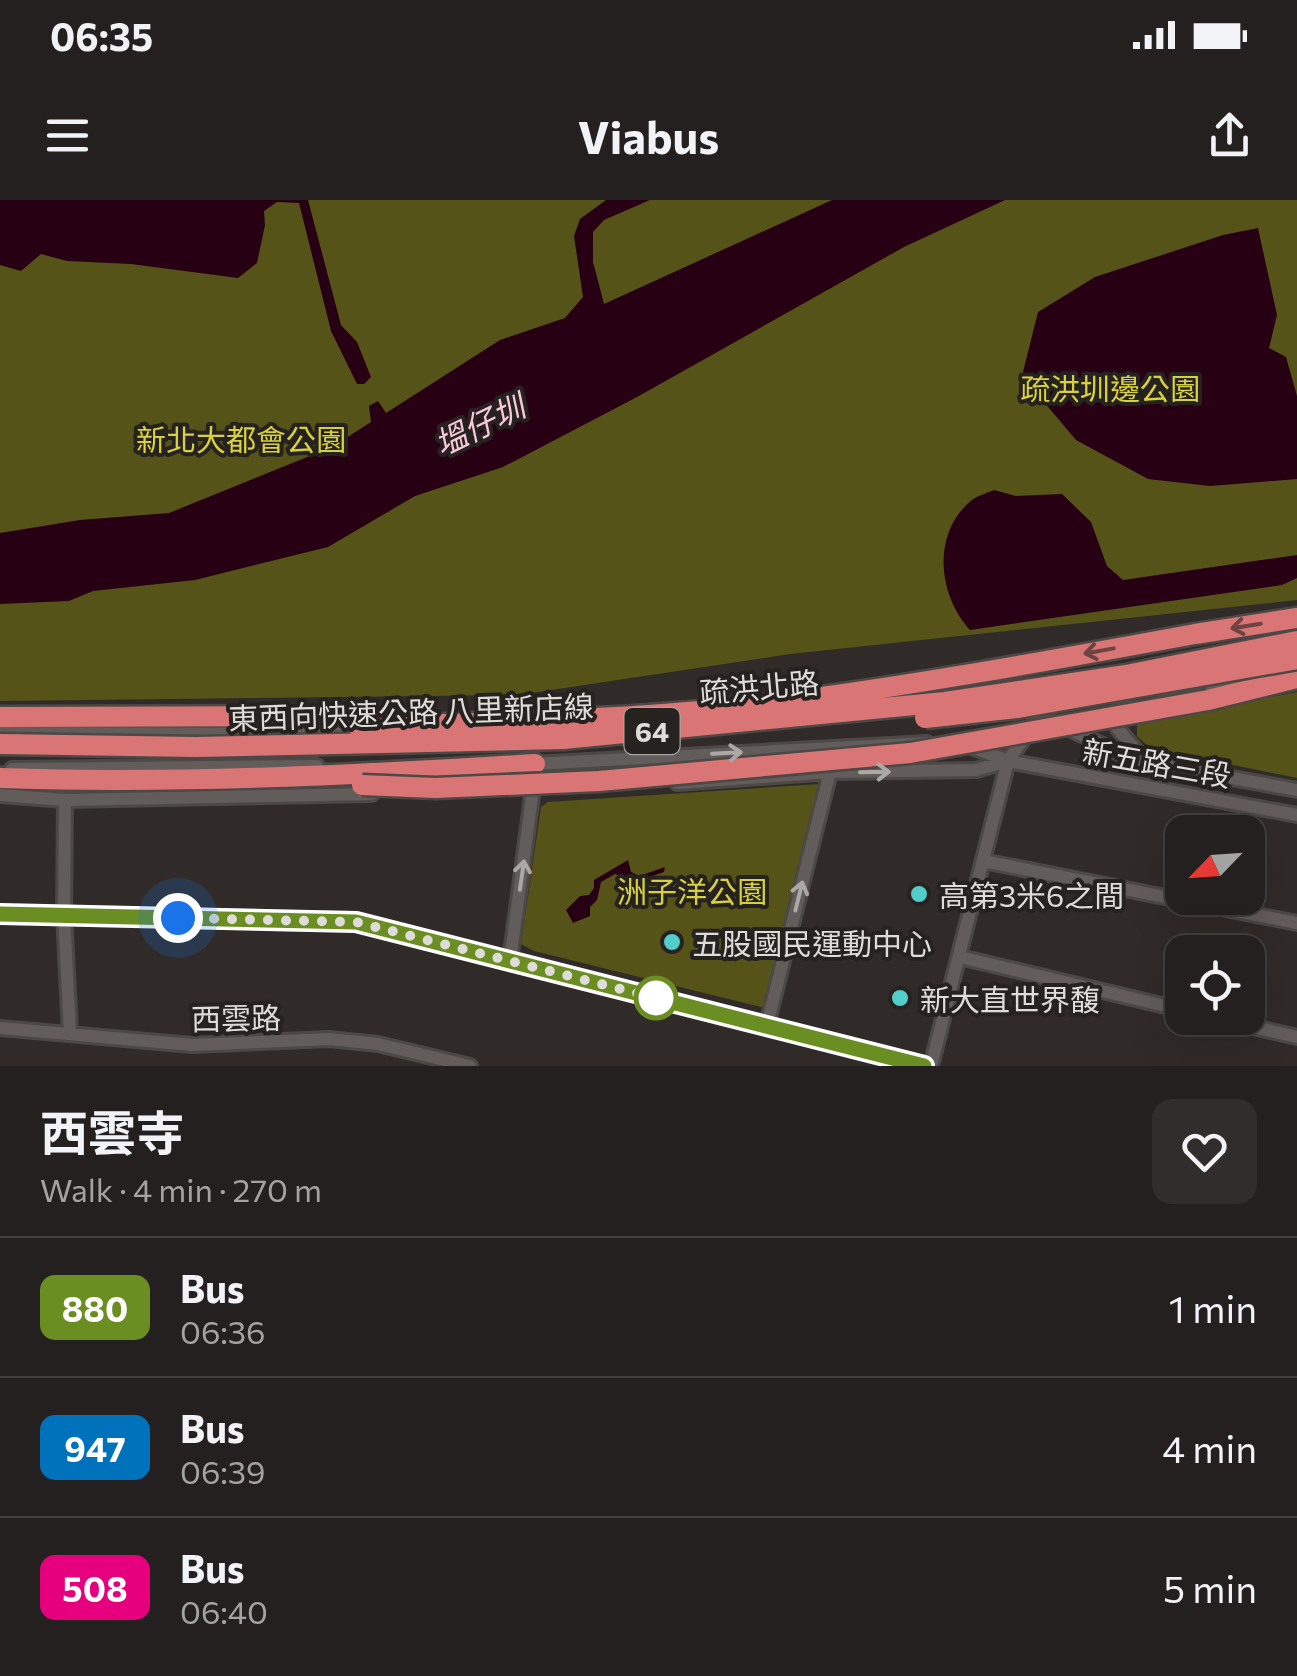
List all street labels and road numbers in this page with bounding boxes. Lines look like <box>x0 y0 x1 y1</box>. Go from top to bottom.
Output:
street label: 疏洪北路 <box>698 662 820 710</box>
street label: 東西向快速公路 八里新店線 <box>228 686 594 736</box>
road number: 64 <box>624 708 680 754</box>
street label: 新五路三段 <box>1080 731 1234 793</box>
street label: 西雲路 <box>191 998 281 1036</box>

